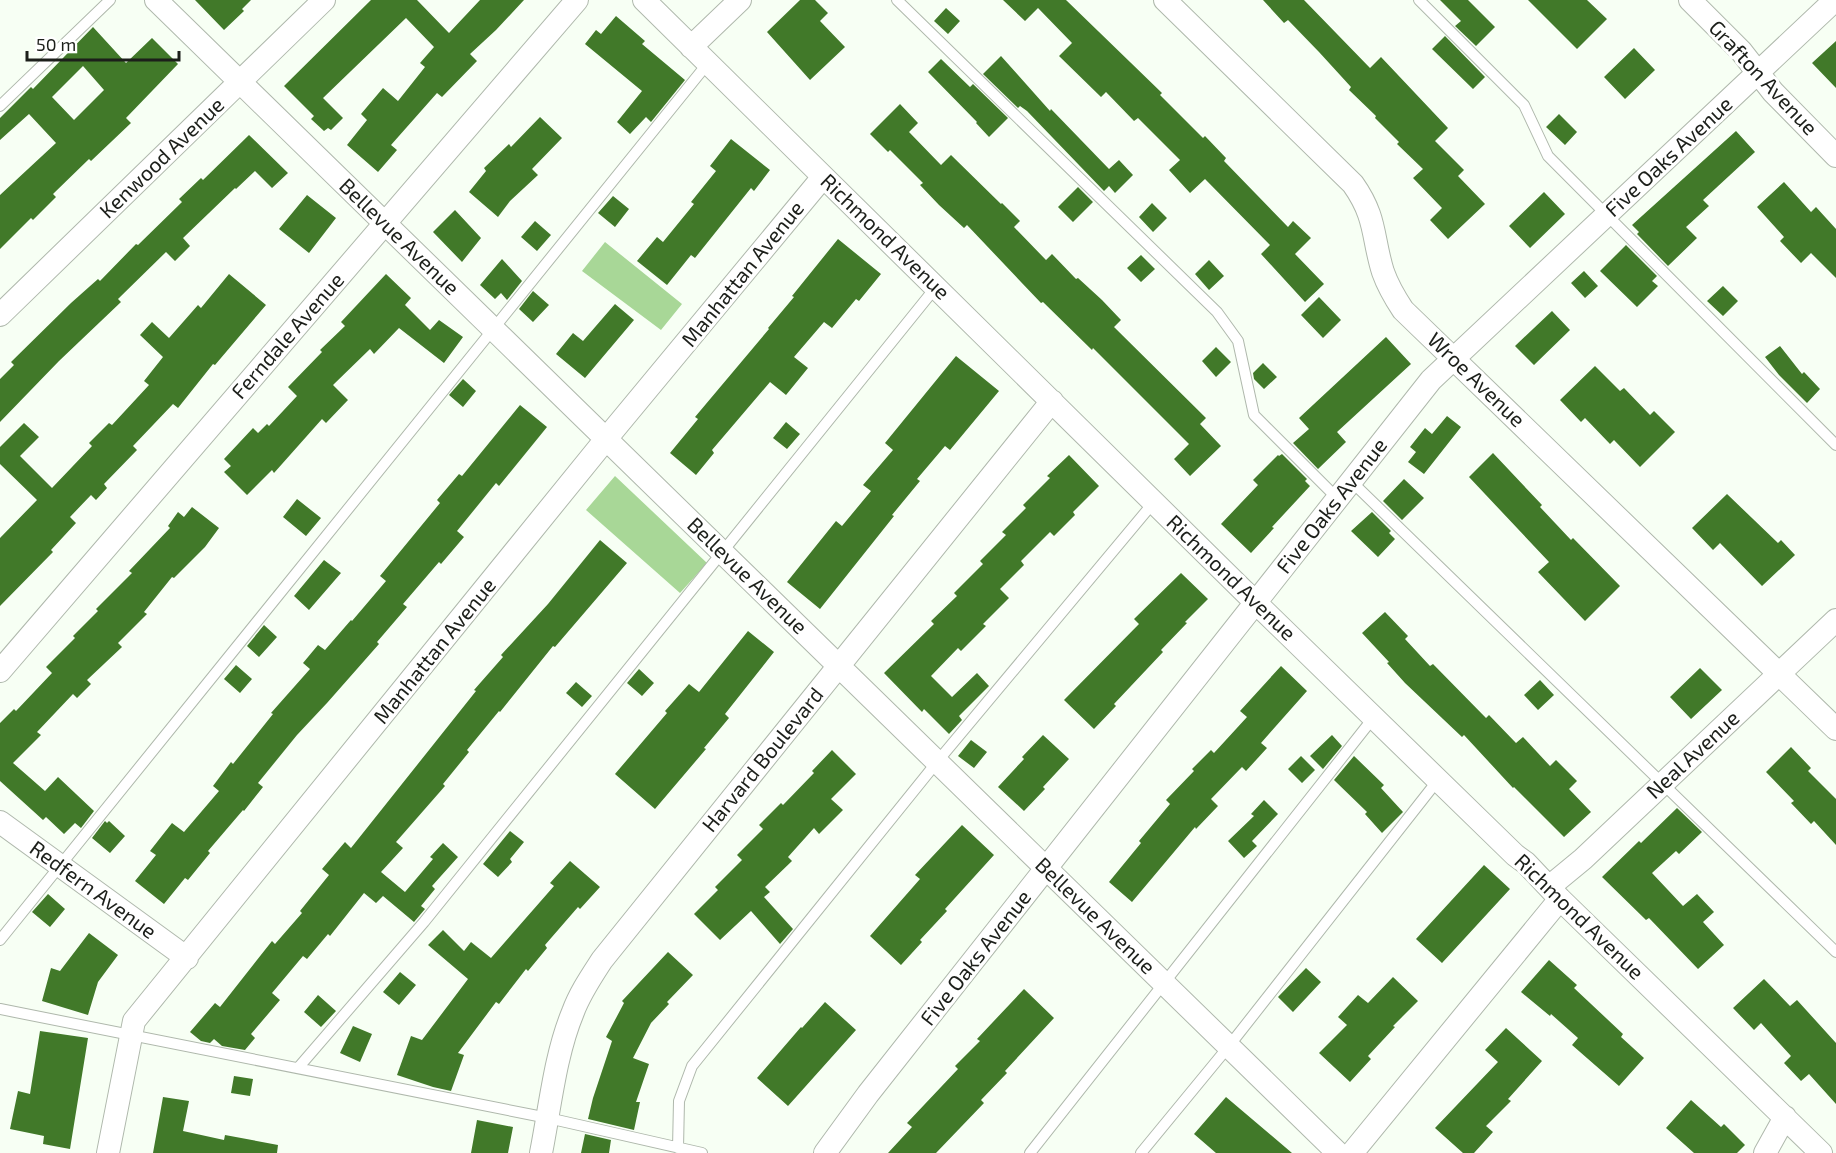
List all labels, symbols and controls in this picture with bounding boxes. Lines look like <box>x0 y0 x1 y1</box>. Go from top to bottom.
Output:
street label: Grafton Avenue <box>1705 14 1824 140</box>
scale bar <box>27 24 178 62</box>
text: 50 m <box>36 33 76 55</box>
street label: Kenwood Avenue <box>94 91 228 223</box>
street label: Five Oaks Avenue <box>1599 91 1737 221</box>
street label: Richmond Avenue <box>816 168 956 304</box>
street label: Bellevue Avenue <box>335 172 465 299</box>
street label: Manhattan Avenue <box>675 195 808 351</box>
street label: Ferndale Avenue <box>225 267 348 403</box>
street label: Wroe Avenue <box>1423 326 1531 432</box>
street label: Five Oaks Avenue <box>1270 432 1391 578</box>
street label: Richmond Avenue <box>1162 509 1302 645</box>
street label: Bellevue Avenue <box>683 511 813 638</box>
street label: Manhattan Avenue <box>367 572 500 728</box>
street label: Harvard Boulevard <box>696 682 828 836</box>
street label: Neal Avenue <box>1640 705 1744 803</box>
street label: Redfern Avenue <box>26 834 162 943</box>
street label: Richmond Avenue <box>1510 848 1650 984</box>
street label: Bellevue Avenue <box>1031 851 1161 978</box>
street label: Five Oaks Avenue <box>914 884 1035 1030</box>

